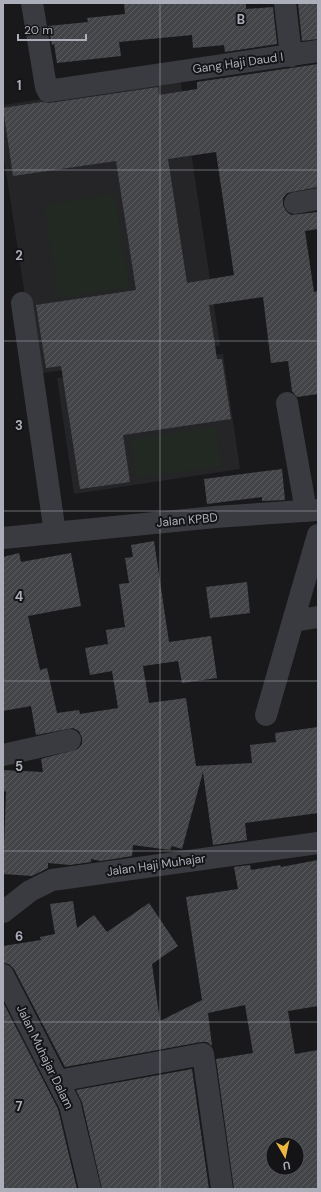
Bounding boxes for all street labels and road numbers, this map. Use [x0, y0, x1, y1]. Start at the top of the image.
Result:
street label: Gang Haji Daud I [192, 49, 284, 77]
street label: Jalan KPBD [156, 509, 218, 531]
street label: Jalan Haji Muhajar [105, 850, 207, 880]
street label: Jalan Muhajar Dalam [13, 1002, 77, 1112]

